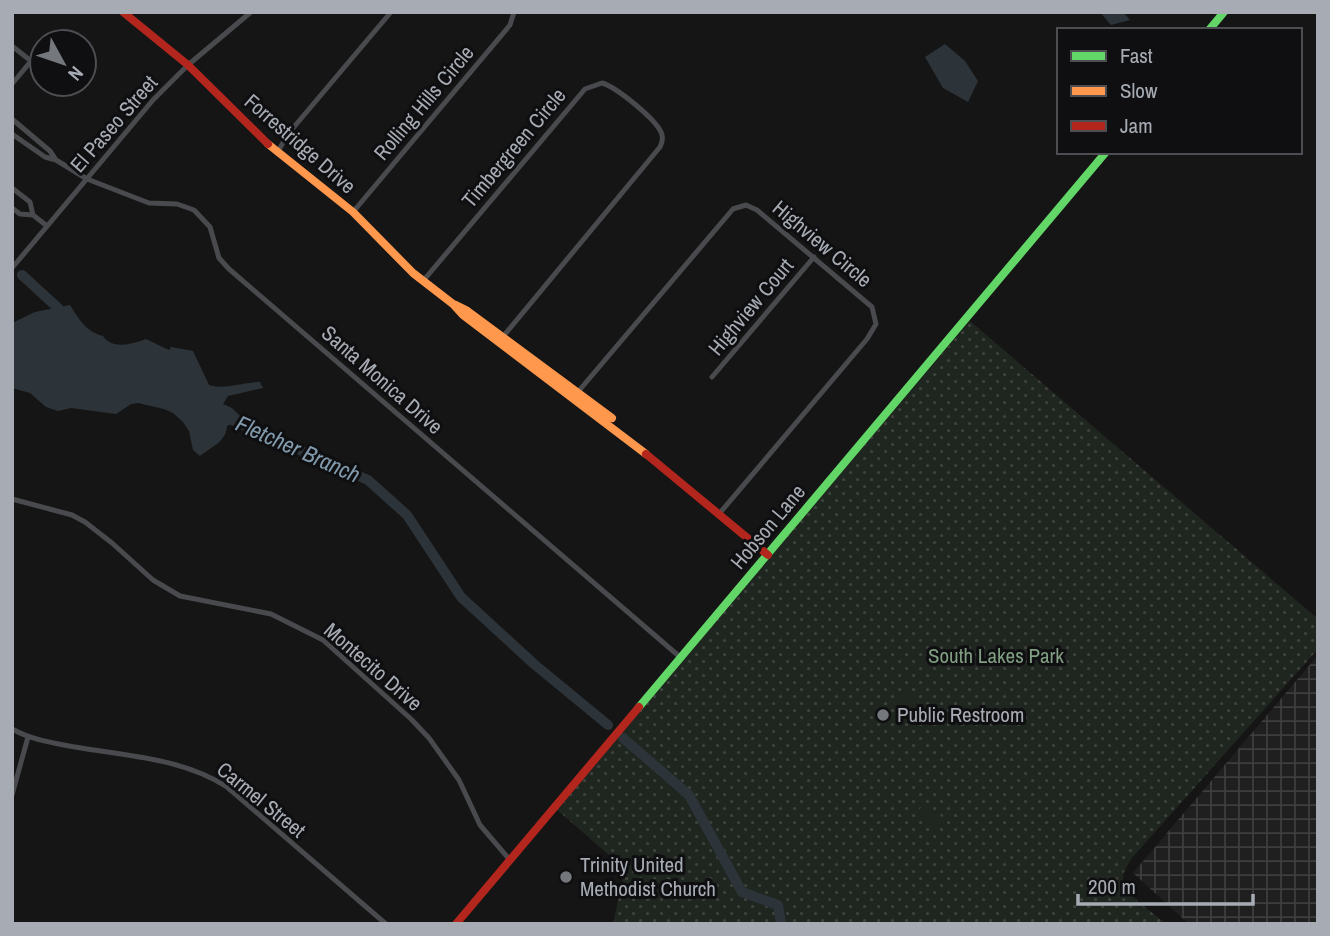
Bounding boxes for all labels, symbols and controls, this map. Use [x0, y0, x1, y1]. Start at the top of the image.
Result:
north arrow [28, 28, 98, 98]
legend [1057, 28, 1302, 154]
street label: Rolling Hills Circle [367, 39, 480, 166]
text: Fast [1120, 41, 1153, 70]
text: N [62, 61, 90, 87]
street label: El Paseo Street [63, 69, 164, 178]
text: Slow [1120, 76, 1158, 105]
street label: Timbergreen Circle [455, 82, 572, 214]
street label: Forrestridge Drive [238, 87, 362, 200]
text: Jam [1120, 111, 1153, 140]
street label: Highview Circle [766, 193, 878, 294]
street label: Highview Court [701, 252, 800, 361]
street label: Santa Monica Drive [315, 319, 449, 440]
water label: Fletcher Branch [231, 407, 365, 490]
street label: Hobson Lane [724, 478, 812, 575]
street label: Montecito Drive [318, 616, 429, 717]
park label: South Lakes Park [928, 641, 1064, 670]
place label: Public Restroom [897, 700, 1024, 729]
marker: Public Restroom [875, 707, 891, 723]
street label: Carmel Street [211, 755, 312, 844]
place label: Trinity United Methodist Church [580, 850, 716, 903]
scale bar [1078, 862, 1253, 906]
marker: Trinity United Methodist Church [558, 869, 574, 885]
text: 200 m [1088, 872, 1136, 901]

